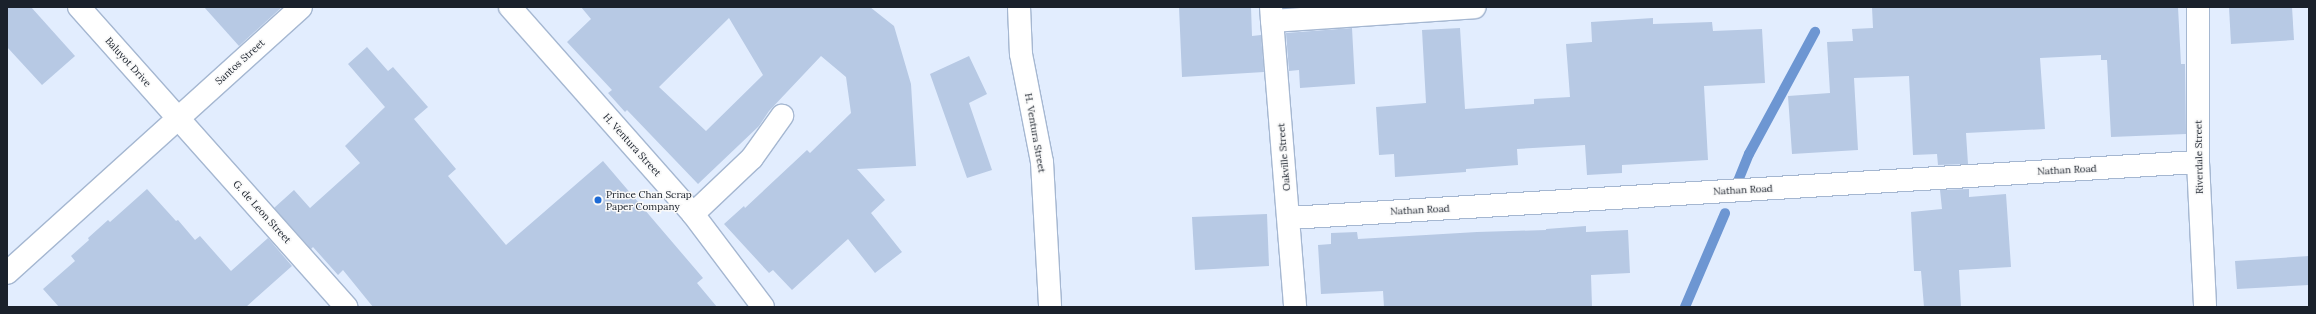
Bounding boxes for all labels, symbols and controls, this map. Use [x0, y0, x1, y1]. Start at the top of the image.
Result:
street label: Baluyot Drive [103, 35, 153, 89]
street label: Santos Street [213, 37, 267, 87]
street label: H. Ventura Street [1022, 92, 1048, 174]
street label: H. Ventura Street [601, 111, 663, 179]
street label: Riverdale Street [2192, 120, 2206, 194]
street label: Oakville Street [1275, 123, 1293, 191]
street label: Nathan Road [2037, 162, 2097, 178]
street label: G. de Leon Street [231, 178, 293, 246]
street label: Nathan Road [1713, 182, 1773, 198]
place label: Prince Chan Scrap Paper Company [606, 188, 692, 212]
marker: Prince Chan Scrap Paper Company [593, 195, 603, 205]
street label: Nathan Road [1390, 202, 1450, 218]

